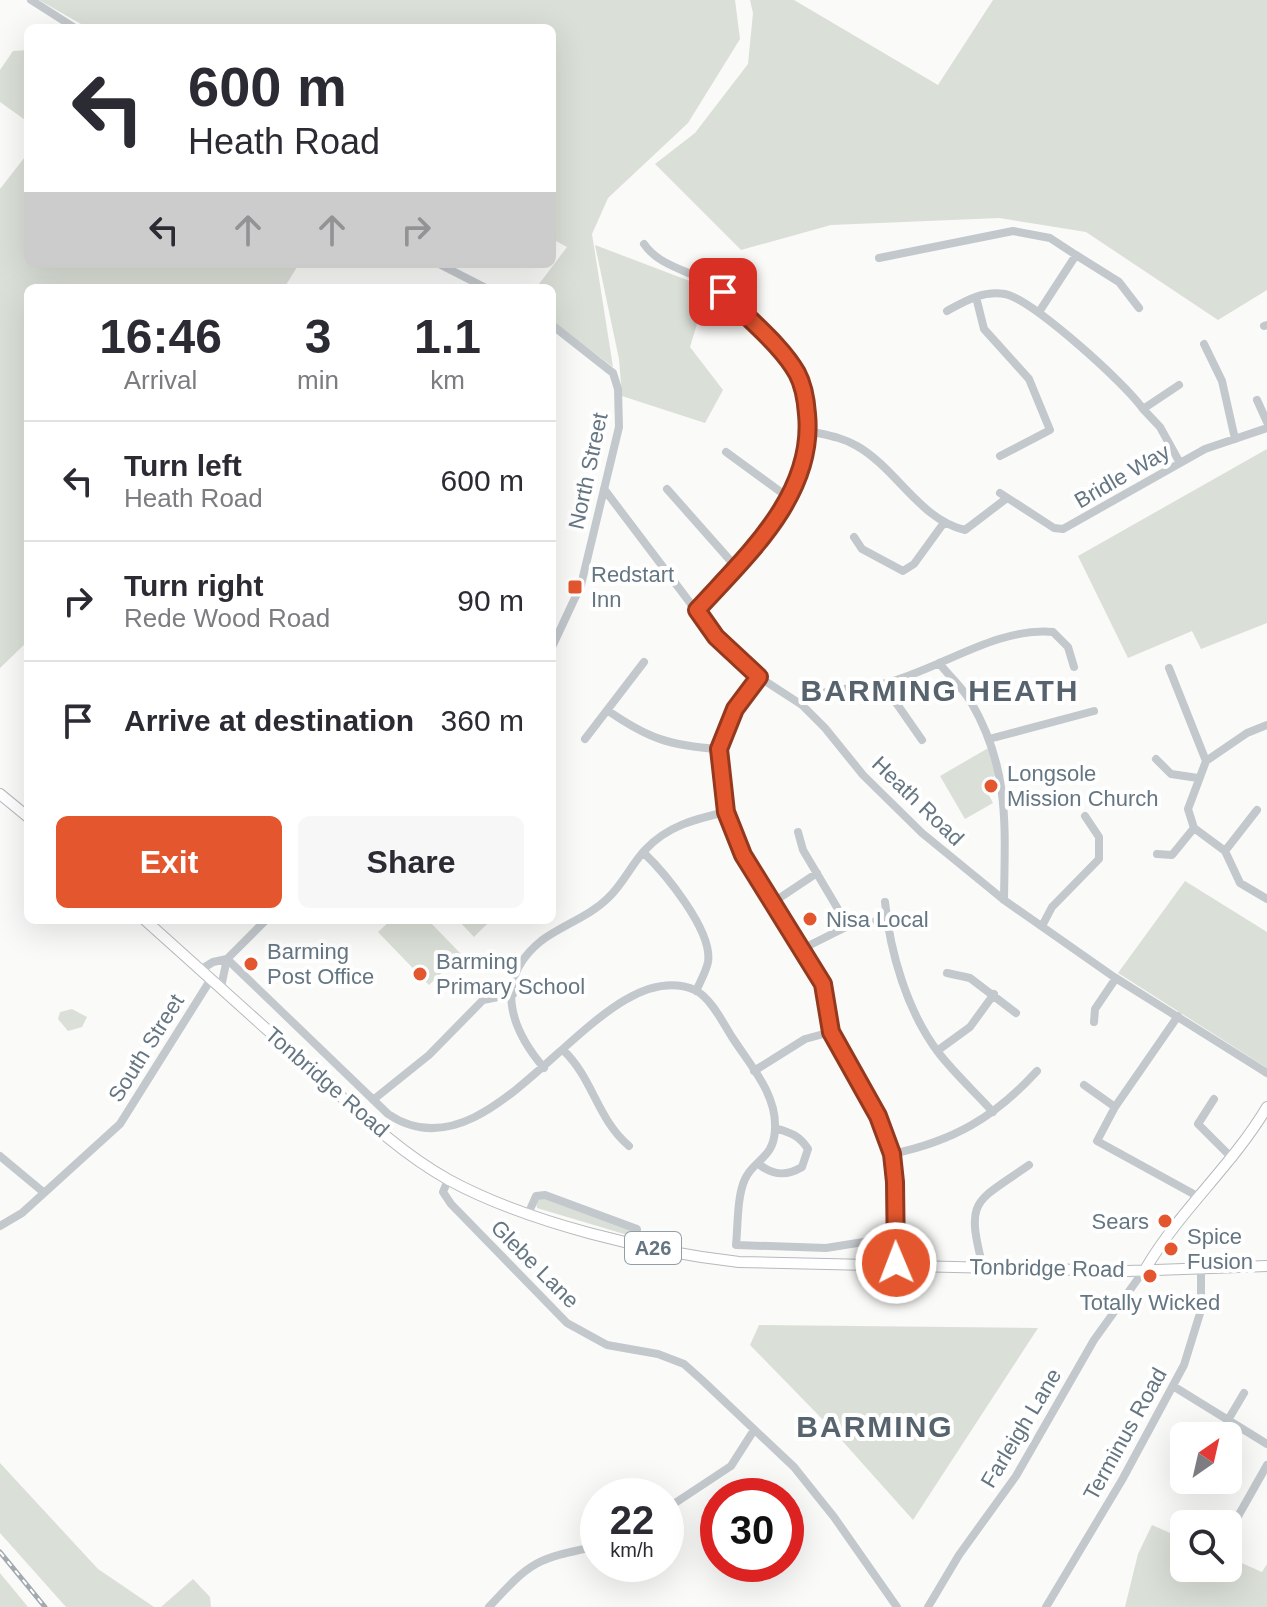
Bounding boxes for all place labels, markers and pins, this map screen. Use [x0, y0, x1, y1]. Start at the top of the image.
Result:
pin [689, 258, 757, 326]
place label: Redstart Inn [591, 562, 674, 612]
marker: Redstart Inn [566, 578, 584, 596]
place label: Longsole Mission Church [1007, 761, 1159, 811]
marker: Longsole Mission Church [982, 777, 1000, 795]
place label: Nisa Local [826, 907, 929, 932]
marker: Nisa Local [801, 910, 819, 928]
place label: Barming Post Office [267, 939, 374, 989]
place label: Barming Primary School [436, 949, 585, 999]
marker: Barming Post Office [242, 955, 260, 973]
marker: Barming Primary School [411, 965, 429, 983]
place label: Sears [1092, 1209, 1149, 1234]
marker: Sears [1156, 1212, 1174, 1230]
place label: Spice Fusion [1187, 1224, 1253, 1274]
marker: Spice Fusion [1162, 1240, 1180, 1258]
marker: Totally Wicked [1141, 1267, 1159, 1285]
place label: Totally Wicked [1080, 1290, 1220, 1315]

